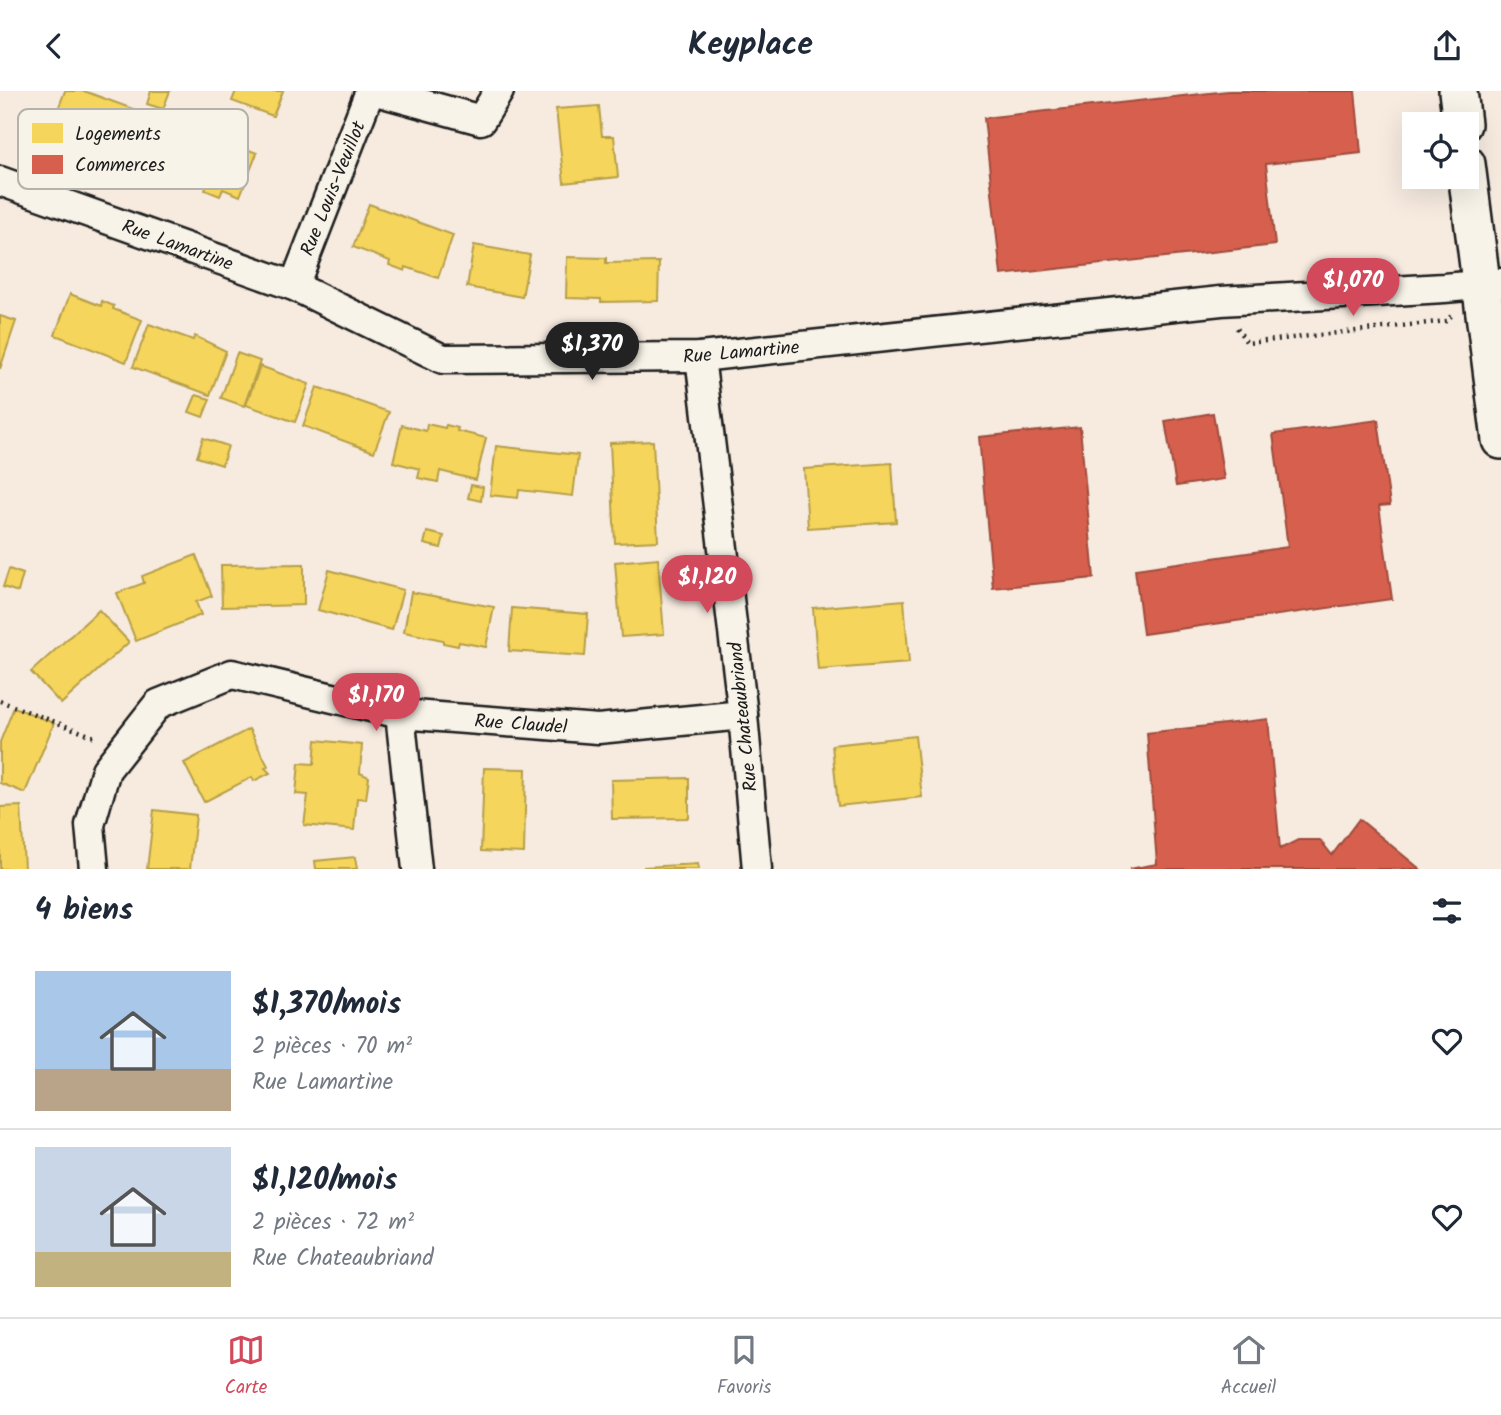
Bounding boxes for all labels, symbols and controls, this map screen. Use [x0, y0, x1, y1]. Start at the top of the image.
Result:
text: Keyplace [688, 20, 813, 71]
icon: back [35, 27, 73, 65]
icon: share [1428, 27, 1466, 65]
legend [18, 109, 248, 189]
map controls [1402, 112, 1479, 189]
button: locate [1402, 112, 1479, 189]
street label: Rue Louis-Veuillot [293, 116, 375, 261]
text: Logements [75, 120, 161, 150]
text: Commerces [75, 151, 165, 181]
street label: Rue Lamartine [117, 212, 238, 280]
pin: $1,070 [1296, 259, 1410, 318]
text: $1,070 [1322, 263, 1384, 299]
pin: $1,370 [535, 323, 649, 382]
text: $1,370 [561, 327, 623, 363]
street label: Rue Lamartine [682, 333, 801, 373]
pin: $1,120 [650, 555, 764, 615]
text: $1,120 [678, 560, 736, 596]
street label: Rue Chateaubriand [721, 640, 767, 793]
pin: $1,170 [319, 673, 433, 733]
text: $1,170 [348, 678, 404, 714]
street label: Rue Claudel [473, 707, 569, 743]
text: 4 biens [35, 887, 133, 935]
icon: filters [1428, 892, 1466, 930]
text: $1,370/mois [252, 981, 401, 1029]
icon: home [91, 999, 175, 1083]
icon: heart [1428, 1022, 1466, 1060]
text: 2 pièces · 70 m² [252, 1029, 412, 1065]
text: Rue Lamartine [252, 1065, 393, 1101]
text: $1,120/mois [252, 1157, 397, 1205]
icon: home [91, 1175, 175, 1259]
icon: heart [1428, 1198, 1466, 1236]
text: 2 pièces · 72 m² [252, 1205, 414, 1241]
text: Rue Chateaubriand [252, 1241, 434, 1277]
tab: Carte [225, 1331, 267, 1403]
tab: Favoris [717, 1331, 771, 1403]
tab: Accueil [1221, 1331, 1276, 1403]

